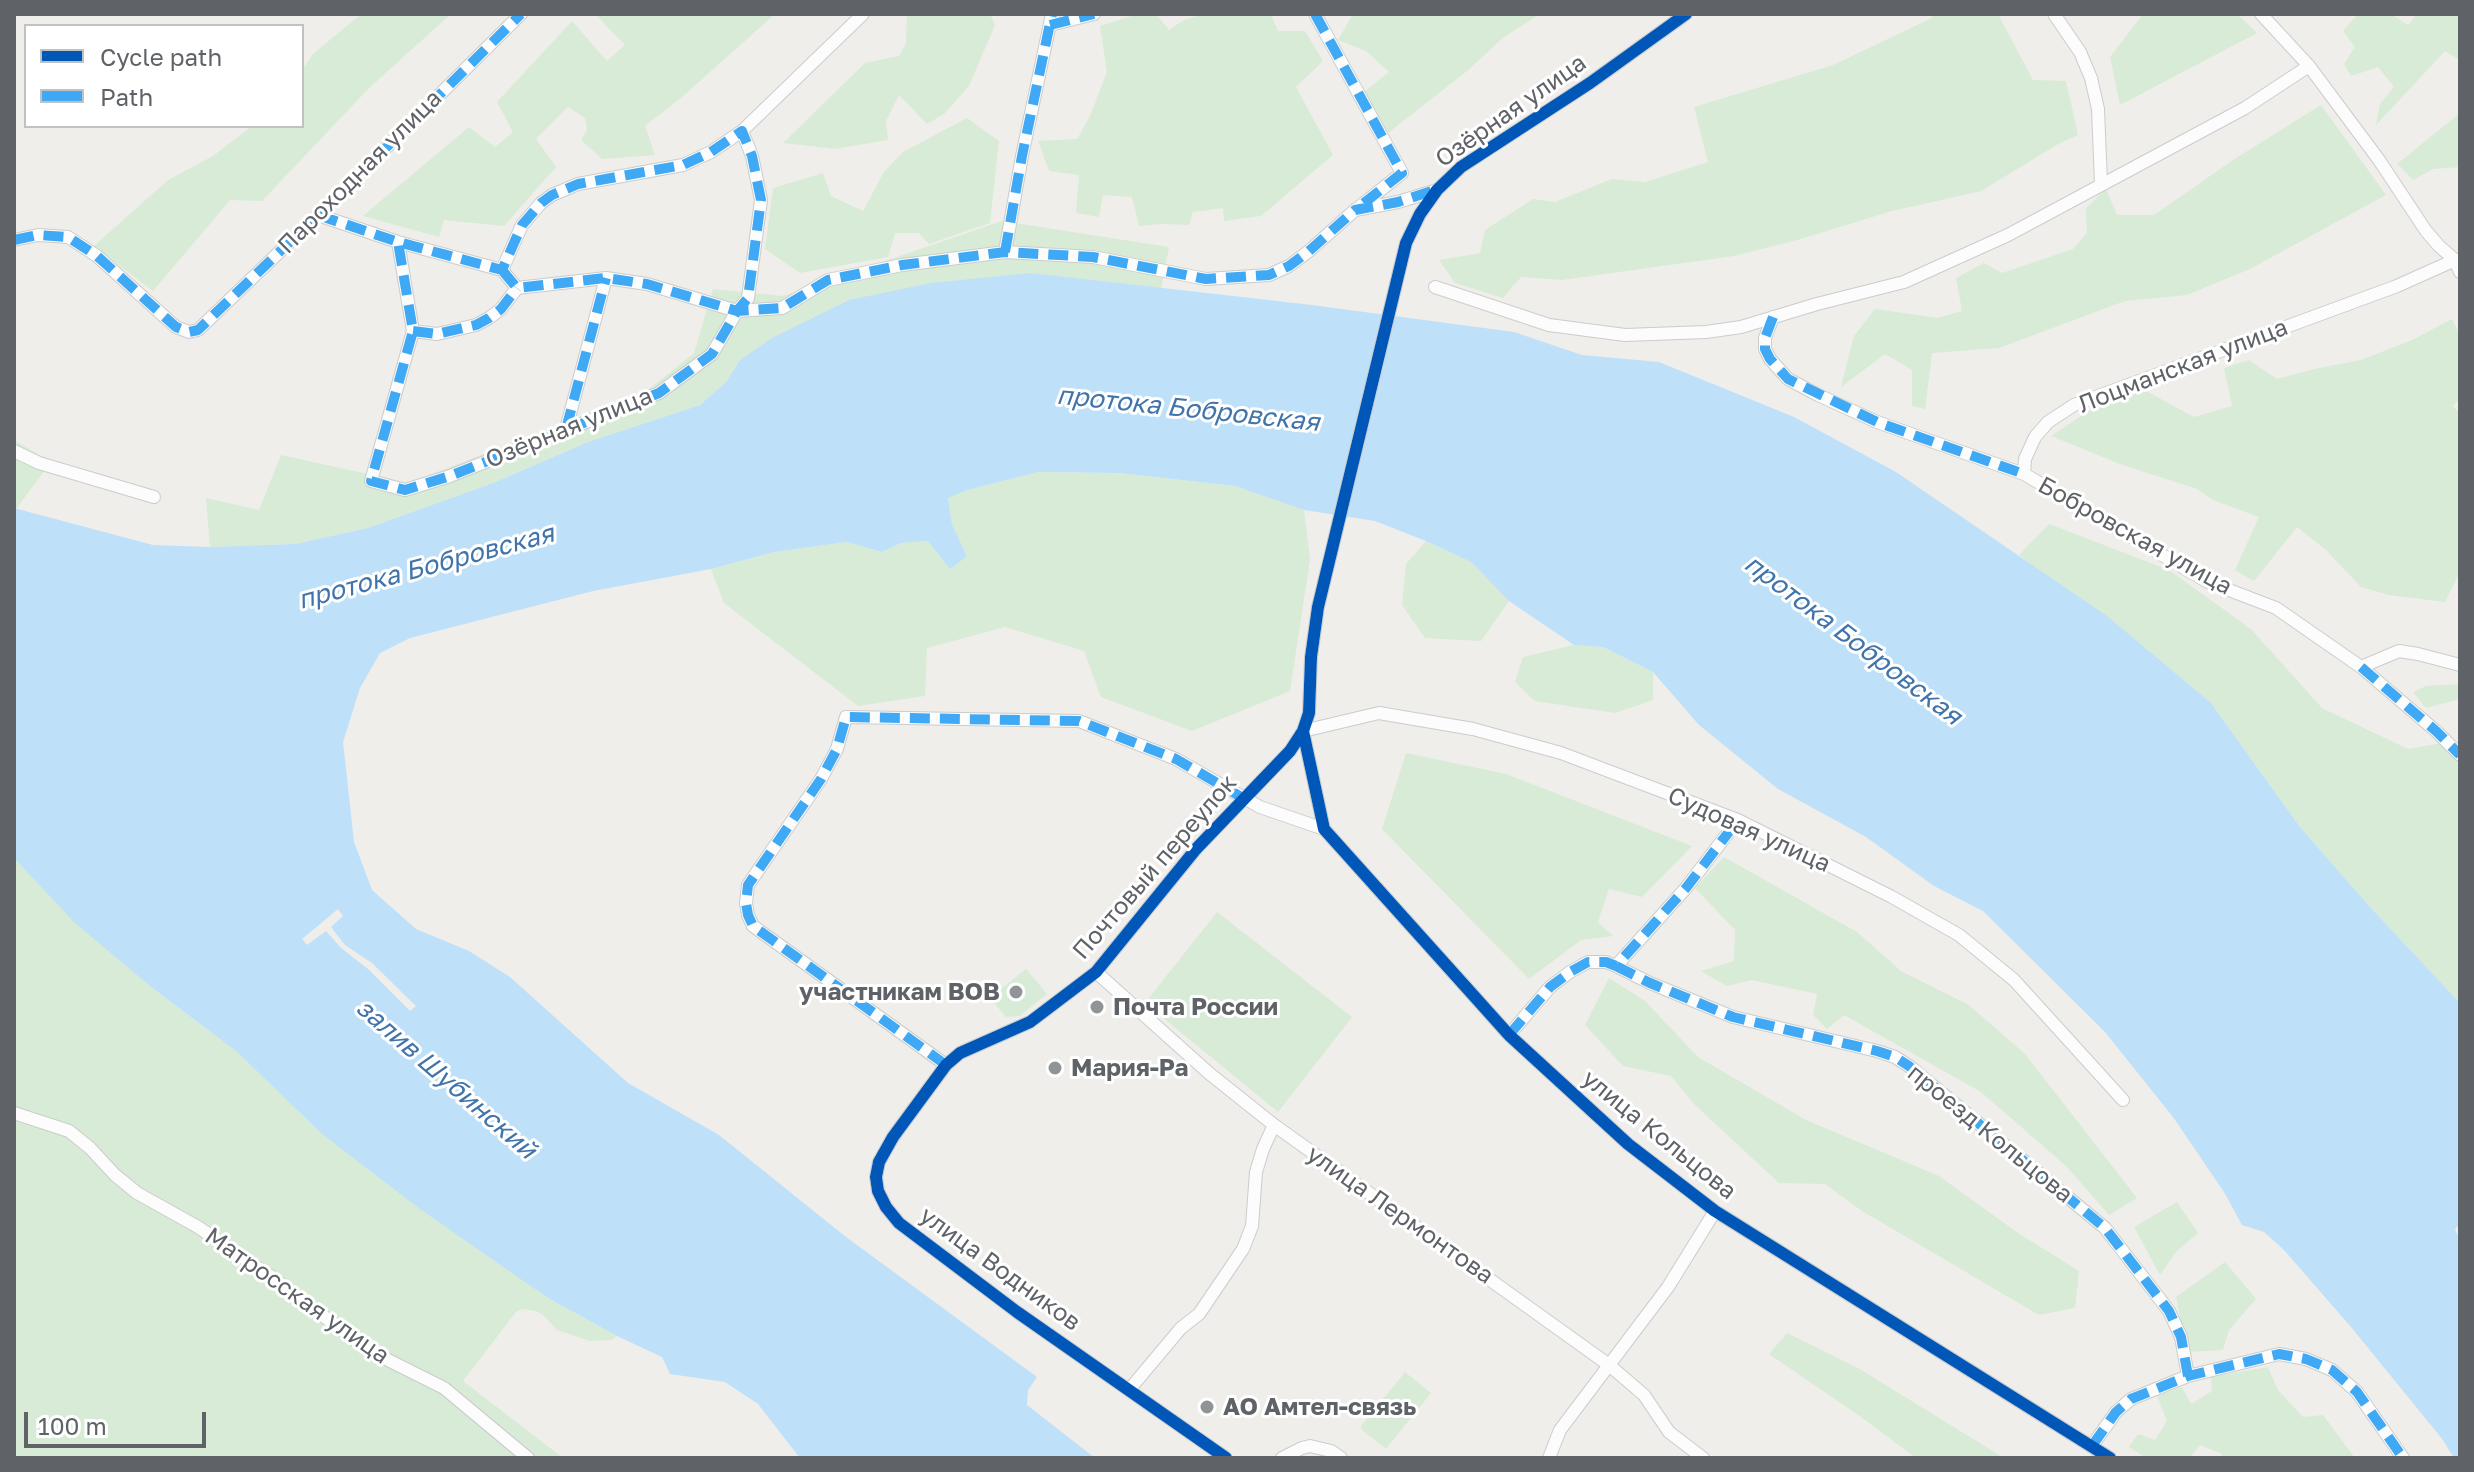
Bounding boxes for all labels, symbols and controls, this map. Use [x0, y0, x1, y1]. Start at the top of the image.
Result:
legend [24, 24, 304, 128]
text: Cycle path [100, 42, 222, 71]
street label: Озёрная улица [1430, 48, 1592, 174]
text: Path [100, 82, 153, 111]
street label: Пароходная улица [272, 84, 448, 260]
street label: Лоцманская улица [2074, 313, 2292, 419]
water label: протока Бобровская [1055, 380, 1321, 438]
street label: Озёрная улица [481, 381, 657, 475]
street label: Бобровская улица [2033, 471, 2237, 601]
water label: протока Бобровская [295, 518, 557, 616]
water label: протока Бобровская [1738, 548, 1968, 732]
street label: Почтовый переулок [1067, 769, 1243, 965]
street label: Судовая улица [1663, 781, 1835, 879]
place label: участникам ВОВ [799, 978, 1000, 1006]
marker: участникам ВОВ [1007, 983, 1025, 1001]
water label: залив Шубинский [350, 992, 542, 1166]
place label: Почта России [1113, 993, 1278, 1021]
marker: Почта России [1088, 998, 1106, 1016]
place label: Мария-Ра [1071, 1054, 1188, 1082]
marker: Мария-Ра [1046, 1059, 1064, 1077]
street label: проезд Кольцова [1902, 1059, 2078, 1209]
street label: улица Кольцова [1576, 1064, 1742, 1206]
street label: улица Лермонтова [1301, 1140, 1499, 1290]
street label: улица Водников [914, 1201, 1086, 1337]
street label: Матросская улица [199, 1222, 395, 1370]
place label: АО Амтел-связь [1223, 1393, 1416, 1421]
scale bar [28, 1396, 210, 1446]
marker: АО Амтел-связь [1198, 1398, 1216, 1416]
text: 100 m [38, 1411, 107, 1440]

